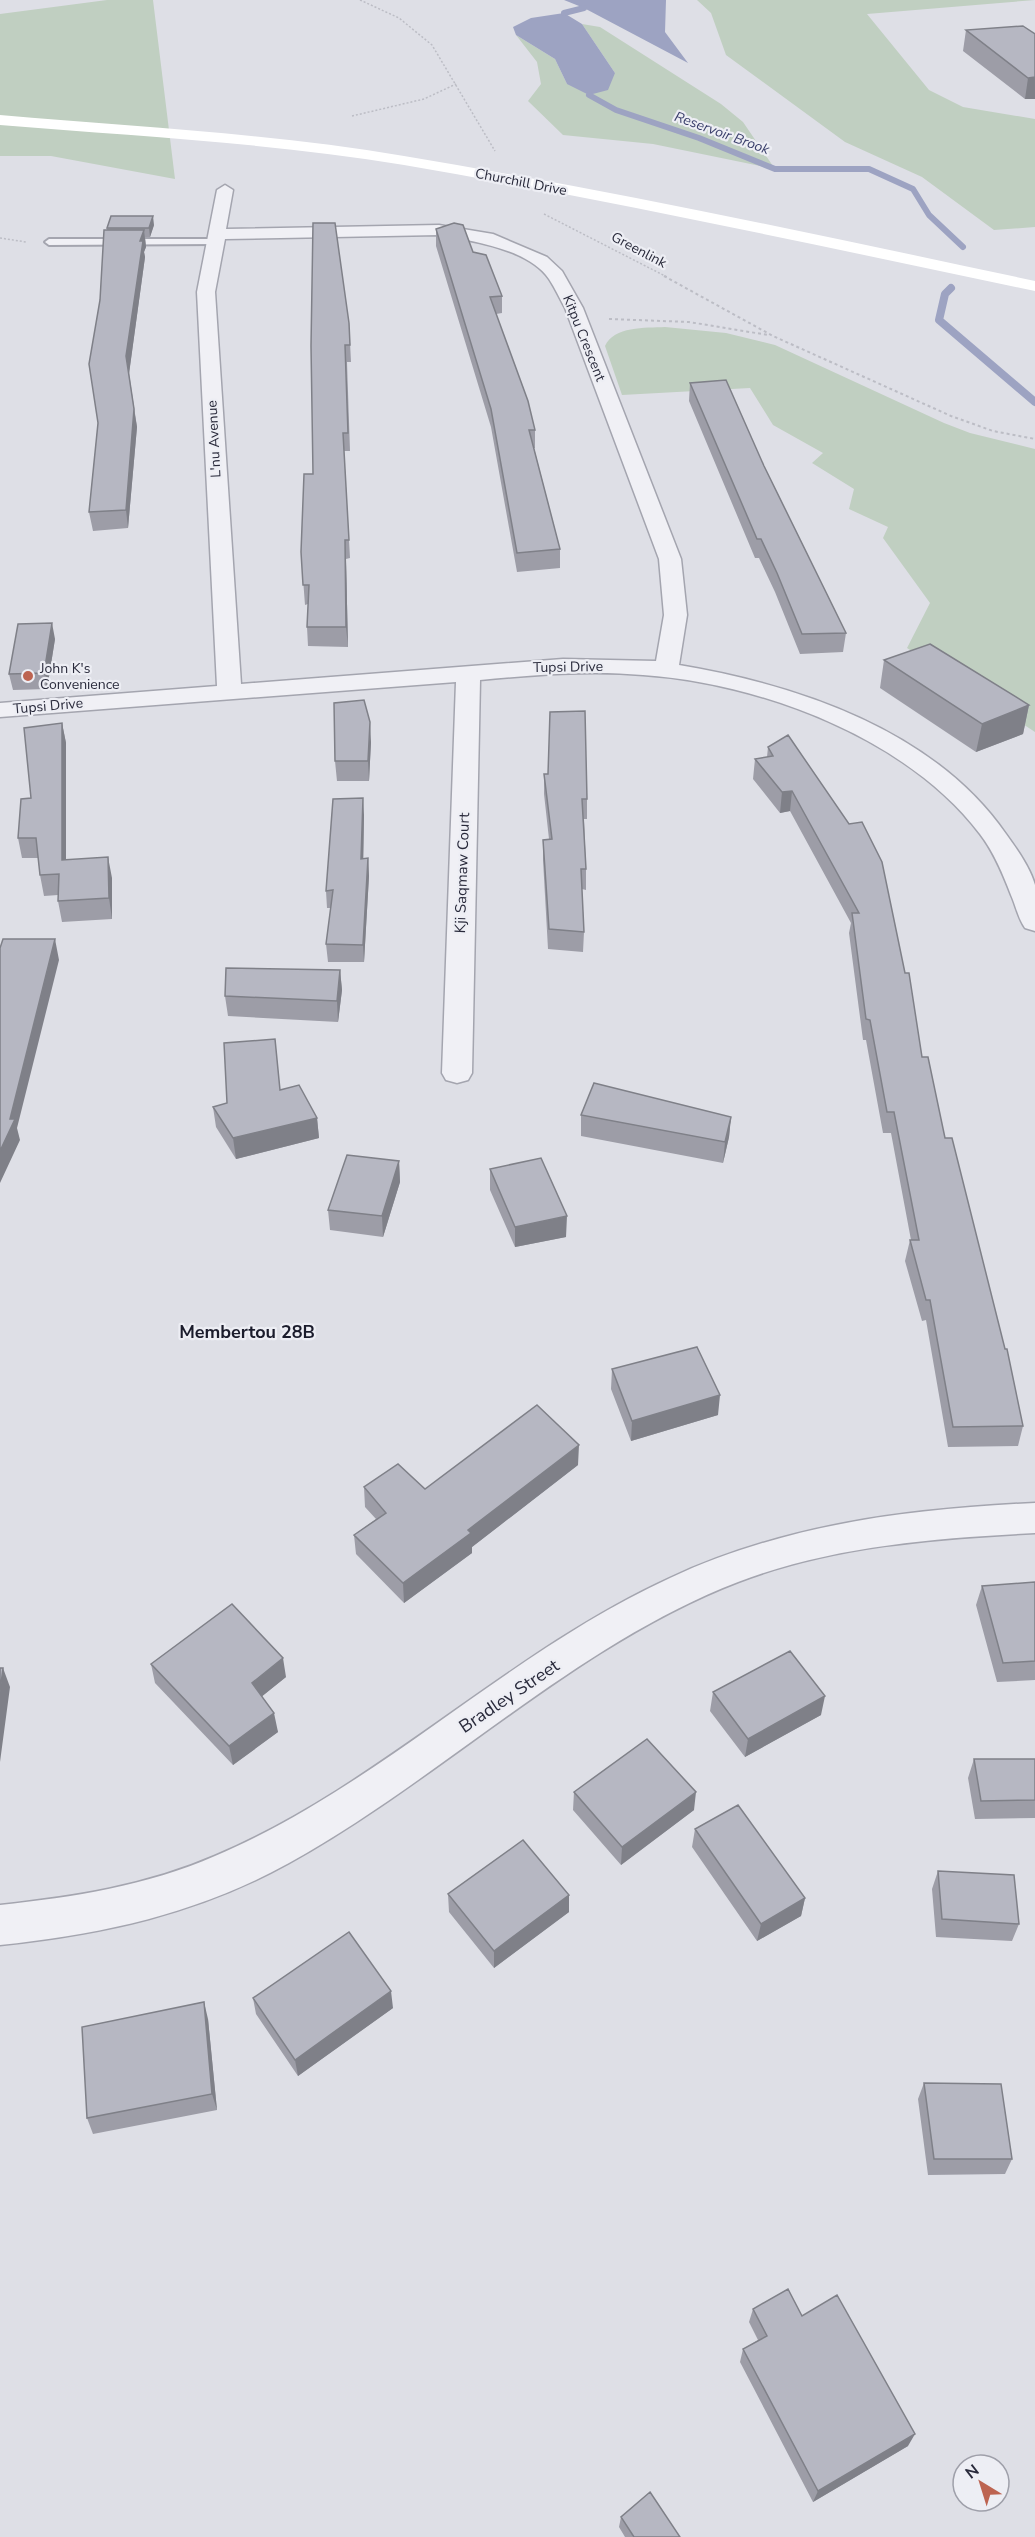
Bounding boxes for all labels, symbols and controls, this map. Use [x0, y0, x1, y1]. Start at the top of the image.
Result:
water label: Reservoir Brook [672, 107, 773, 159]
street label: Churchill Drive [474, 164, 568, 200]
street label: Greenlink [608, 227, 671, 273]
street label: Kitpu Crescent [558, 292, 610, 384]
street label: L'nu Avenue [202, 400, 226, 478]
street label: Tupsi Drive [533, 657, 603, 677]
place label: John K's Convenience [39, 659, 120, 694]
marker: John K's Convenience [21, 669, 35, 683]
street label: Tupsi Drive [12, 693, 84, 719]
street label: Kji Saqmaw Court [450, 812, 474, 934]
district label: Membertou 28B [179, 1320, 315, 1344]
street label: Bradley Street [454, 1653, 564, 1738]
north arrow [951, 2453, 1011, 2513]
text: N [961, 2460, 984, 2484]

